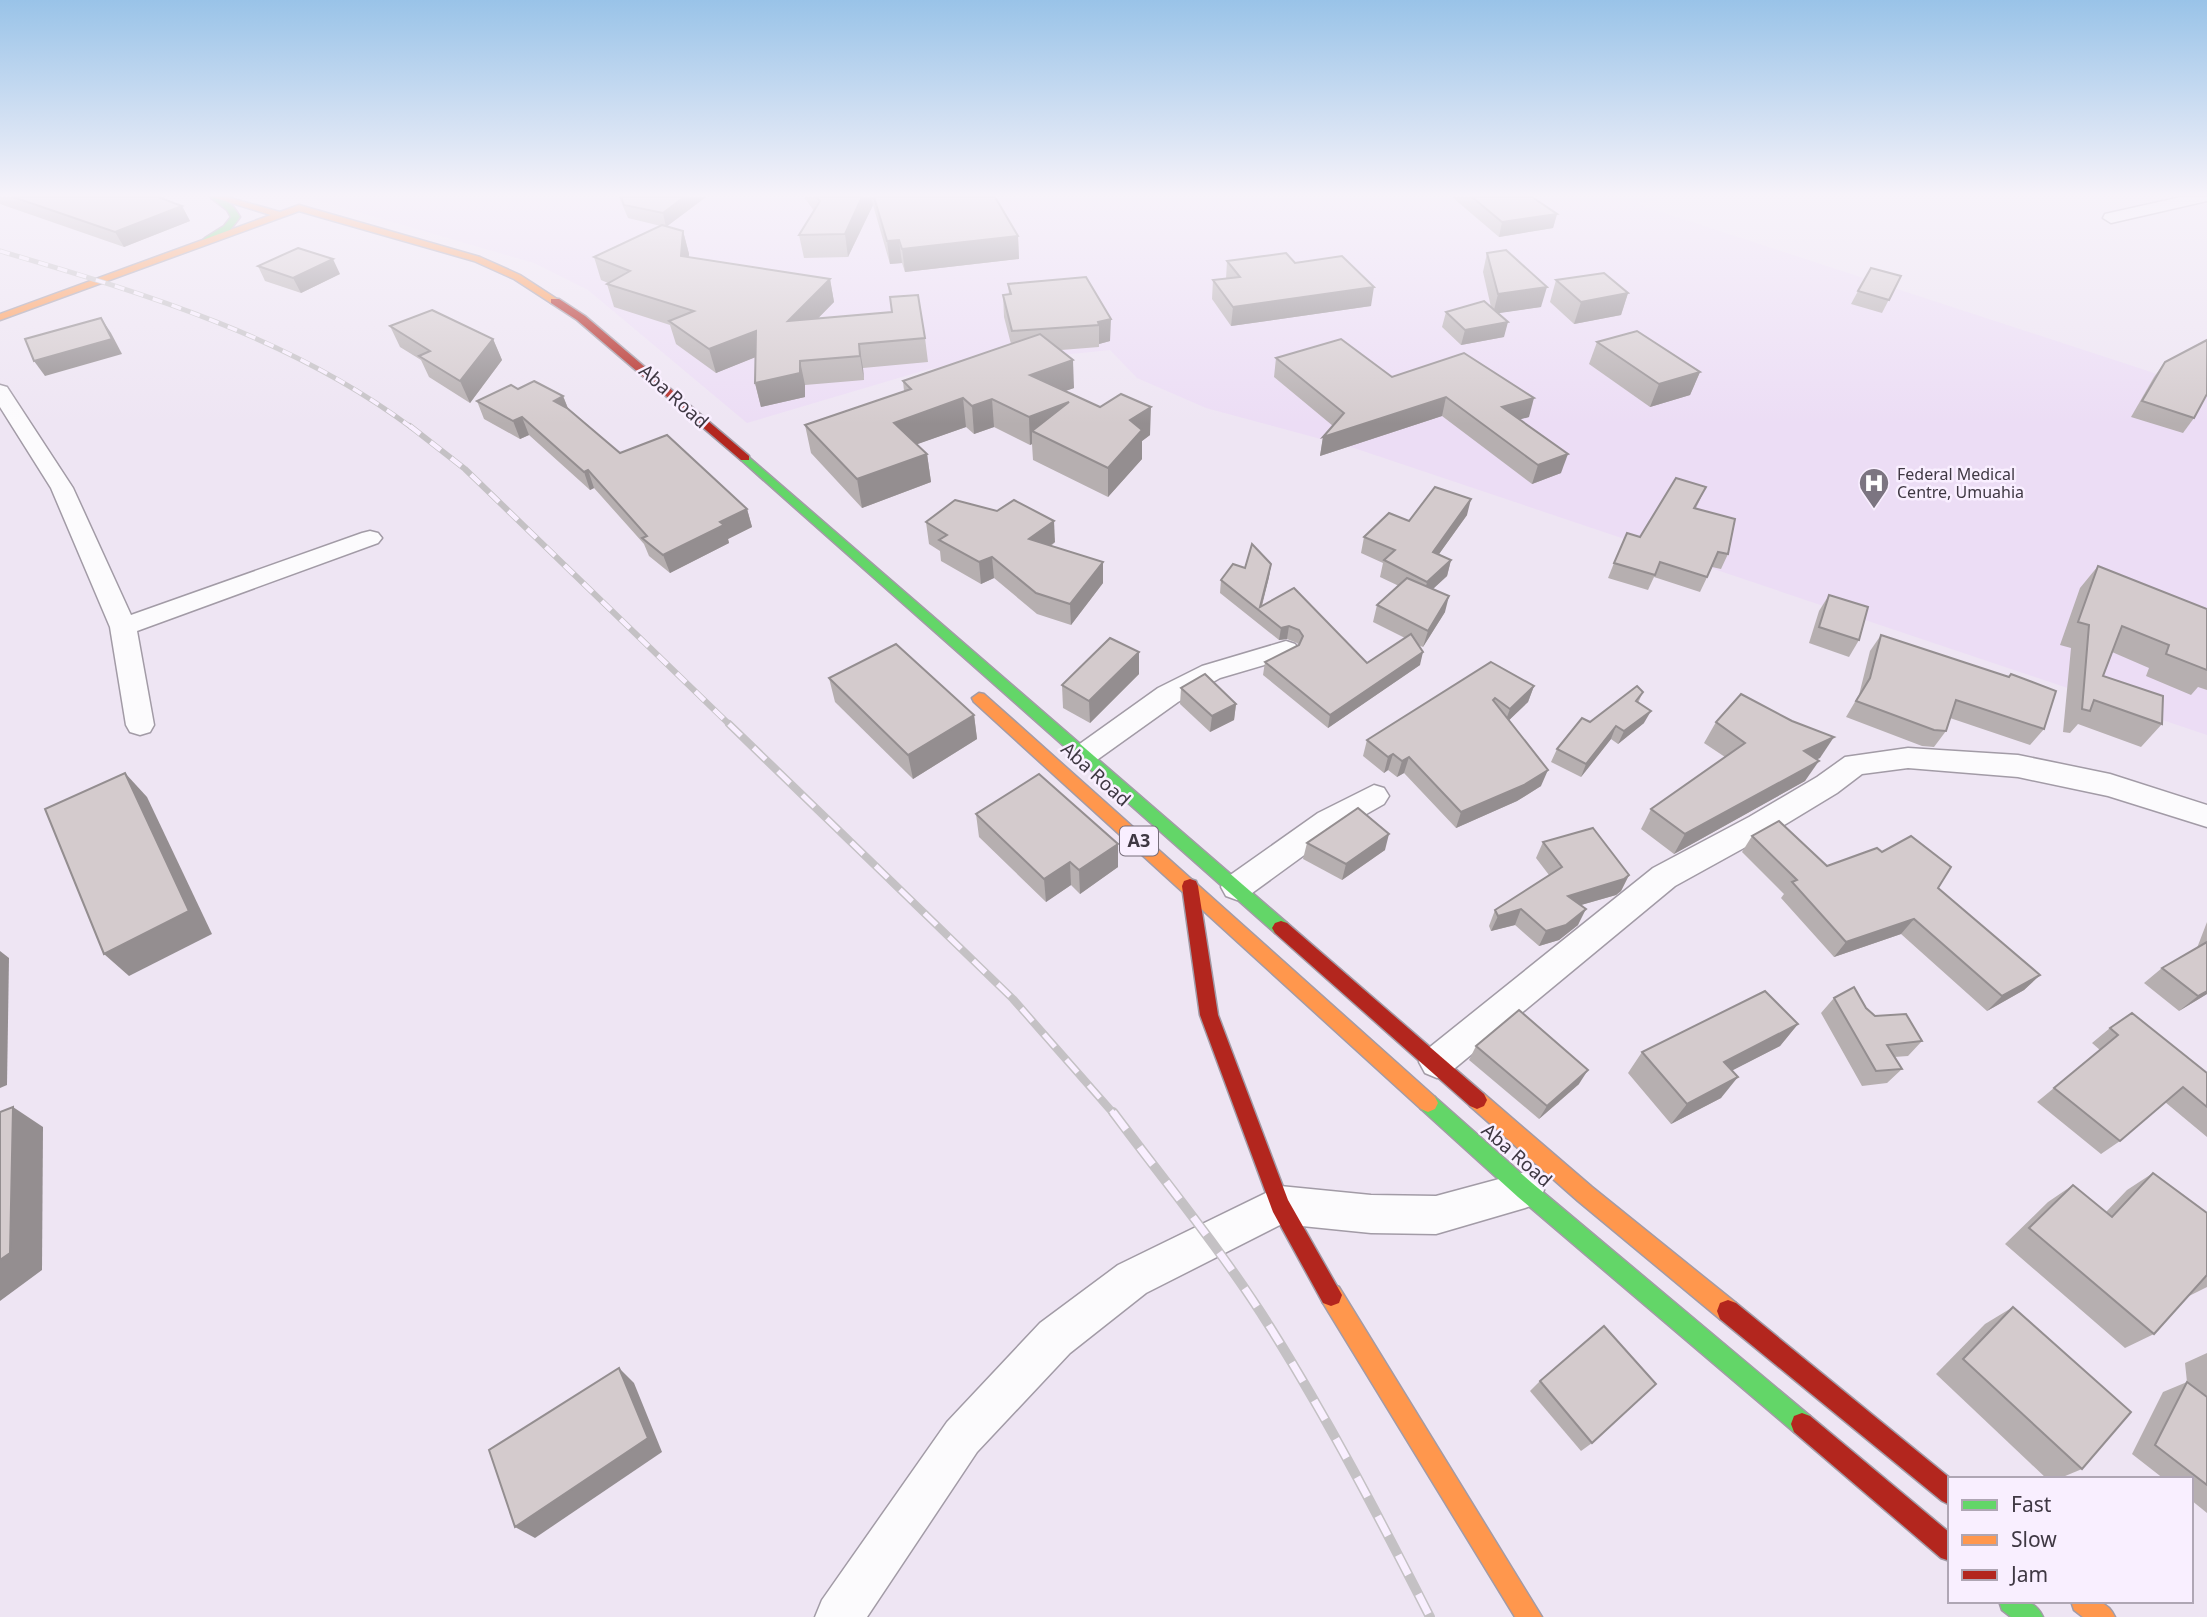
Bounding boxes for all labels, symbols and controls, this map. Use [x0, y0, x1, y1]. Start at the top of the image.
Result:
street label: Aba Road [634, 358, 714, 434]
place label: Federal Medical Centre, Umuahia [1897, 463, 2024, 503]
hospital icon: Federal Medical Centre, Umuahia [1857, 466, 1891, 510]
street label: Aba Road [1056, 736, 1136, 812]
road number: A3 [1120, 826, 1158, 856]
street label: Aba Road [1476, 1117, 1558, 1193]
legend [1948, 1477, 2193, 1603]
text: Fast [2011, 1490, 2052, 1518]
text: Slow [2011, 1525, 2057, 1553]
text: Jam [2009, 1560, 2048, 1588]

